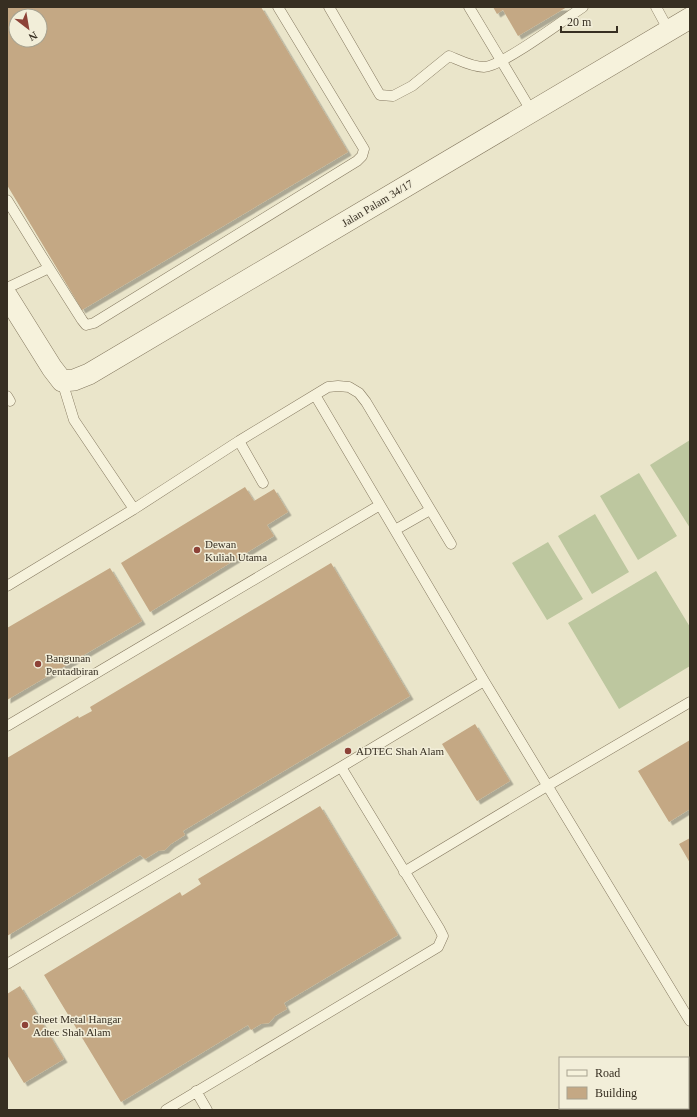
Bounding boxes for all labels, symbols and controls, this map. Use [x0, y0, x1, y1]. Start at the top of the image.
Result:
north arrow [8, 8, 48, 48]
scale bar [561, 8, 617, 34]
text: 20 m [567, 15, 592, 29]
text: N [27, 29, 40, 44]
street label: Jalan Palam 34/17 [339, 177, 415, 229]
place label: Dewan Kuliah Utama [205, 538, 267, 563]
marker: Dewan Kuliah Utama [192, 545, 202, 555]
place label: Bangunan Pentadbiran [46, 652, 99, 677]
marker: Bangunan Pentadbiran [33, 659, 43, 669]
place label: ADTEC Shah Alam [356, 745, 444, 757]
marker: ADTEC Shah Alam [343, 746, 353, 756]
place label: Sheet Metal Hangar Adtec Shah Alam [33, 1013, 121, 1038]
marker: Sheet Metal Hangar Adtec Shah Alam [20, 1020, 30, 1030]
legend [559, 1057, 689, 1109]
text: Road [595, 1066, 620, 1080]
text: Building [595, 1086, 637, 1100]

